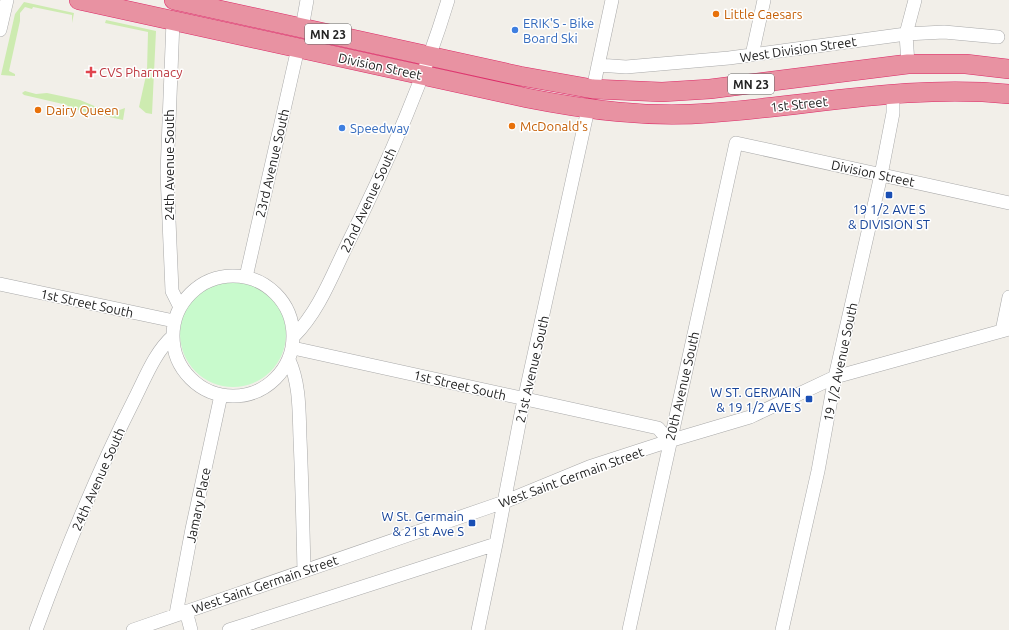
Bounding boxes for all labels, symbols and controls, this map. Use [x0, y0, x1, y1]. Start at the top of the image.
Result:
place label: Little Caesars [724, 7, 803, 21]
marker: Little Caesars [711, 9, 721, 19]
place label: ERIK'S - Bike Board Ski [523, 16, 594, 45]
road number: MN 23 [305, 24, 351, 44]
marker: ERIK'S - Bike Board Ski [510, 25, 520, 35]
street label: West Division Street [739, 34, 857, 64]
street label: Division Street [337, 50, 423, 82]
place label: CVS Pharmacy [99, 65, 182, 79]
marker: CVS Pharmacy [86, 67, 96, 77]
road number: MN 23 [728, 74, 774, 94]
street label: 1st Street [770, 94, 828, 114]
place label: Dairy Queen [46, 103, 119, 118]
marker: Dairy Queen [33, 105, 43, 115]
street label: 23rd Avenue South [253, 107, 291, 219]
street label: 24th Avenue South [162, 109, 176, 221]
place label: McDonald's [520, 119, 588, 133]
place label: Speedway [350, 121, 409, 135]
marker: McDonald's [507, 121, 517, 131]
marker: Speedway [337, 123, 347, 133]
street label: 22nd Avenue South [338, 145, 398, 255]
street label: Division Street [830, 157, 916, 189]
marker: 19 1/2 AVE S & DIVISION ST [884, 190, 894, 200]
place label: 19 1/2 AVE S & DIVISION ST [848, 202, 930, 231]
street label: 1st Street South [39, 286, 135, 320]
street label: 19 1/2 Avenue South [821, 301, 859, 423]
street label: 21st Avenue South [513, 314, 551, 424]
street label: 20th Avenue South [663, 330, 701, 442]
street label: 1st Street South [412, 368, 508, 402]
place label: W ST. GERMAIN & 19 1/2 AVE S [710, 385, 801, 414]
marker: W ST. GERMAIN & 19 1/2 AVE S [804, 394, 814, 404]
street label: 24th Avenue South [69, 425, 127, 533]
street label: West Saint Germain Street [497, 444, 645, 510]
street label: Jamary Place [183, 466, 213, 544]
place label: W St. Germain & 21st Ave S [382, 509, 464, 538]
marker: W St. Germain & 21st Ave S [467, 518, 477, 528]
street label: West Saint Germain Street [190, 552, 340, 616]

